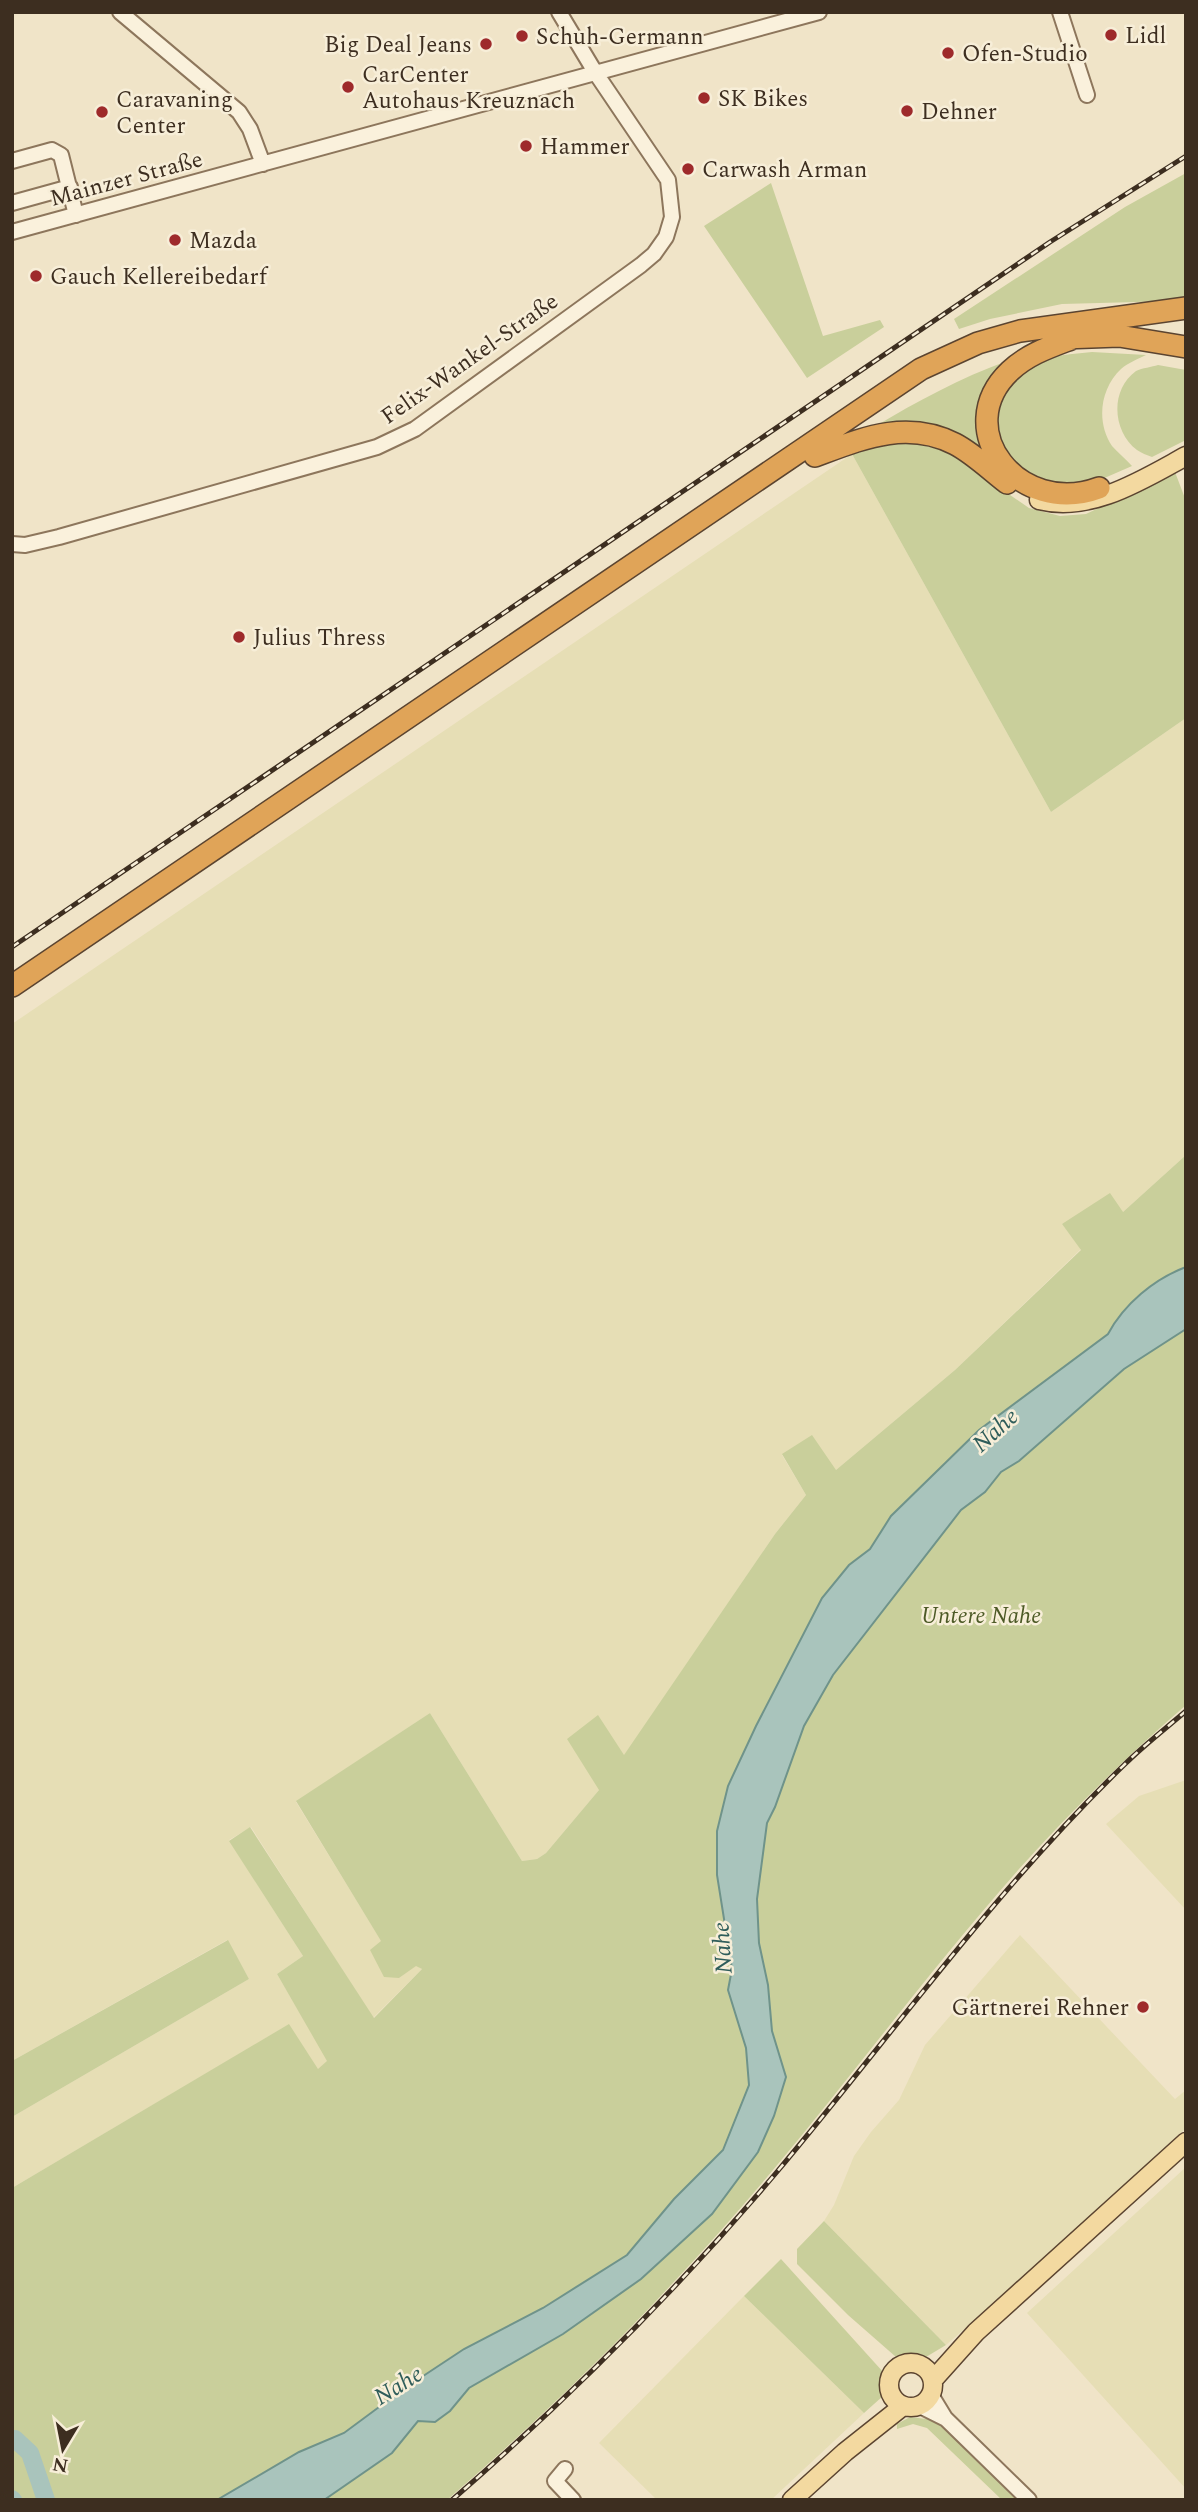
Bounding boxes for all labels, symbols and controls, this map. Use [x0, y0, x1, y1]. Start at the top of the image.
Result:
place label: Lidl [1125, 19, 1166, 54]
place label: Schuh-Germann [536, 20, 704, 55]
marker: Lidl [1103, 27, 1119, 43]
place label: Big Deal Jeans [324, 28, 472, 63]
marker: Schuh-Germann [514, 28, 530, 44]
marker: Big Deal Jeans [478, 36, 494, 52]
place label: Ofen-Studio [962, 37, 1088, 72]
marker: Ofen-Studio [940, 45, 956, 61]
place label: CarCenter Autohaus Kreuznach [362, 58, 575, 119]
marker: CarCenter Autohaus Kreuznach [340, 79, 356, 95]
place label: SK Bikes [718, 82, 808, 117]
place label: Caravaning Center [116, 83, 233, 144]
marker: SK Bikes [696, 90, 712, 106]
place label: Dehner [921, 95, 997, 130]
marker: Dehner [899, 103, 915, 119]
marker: Caravaning Center [94, 104, 110, 120]
place label: Hammer [540, 130, 630, 165]
marker: Hammer [518, 138, 534, 154]
street label: Mainzer Straße [46, 142, 207, 217]
place label: Carwash Arman [702, 153, 867, 188]
marker: Carwash Arman [680, 161, 696, 177]
place label: Mazda [189, 224, 257, 259]
marker: Mazda [167, 232, 183, 248]
place label: Gauch Kellereibedarf [50, 260, 269, 295]
marker: Gauch Kellereibedarf [28, 268, 44, 284]
street label: Felix-Wankel-Straße [374, 285, 566, 434]
place label: Julius Thress [253, 621, 386, 656]
marker: Julius Thress [231, 629, 247, 645]
water label: Nahe [964, 1400, 1027, 1462]
park label: Untere Nahe [921, 1599, 1041, 1634]
water label: Nahe [703, 1921, 743, 1975]
place label: Gärtnerei Rehner [951, 1991, 1129, 2026]
marker: Gärtnerei Rehner [1135, 1999, 1151, 2015]
water label: Nahe [367, 2357, 430, 2415]
north arrow [28, 2414, 98, 2484]
text: N [50, 2449, 70, 2480]

